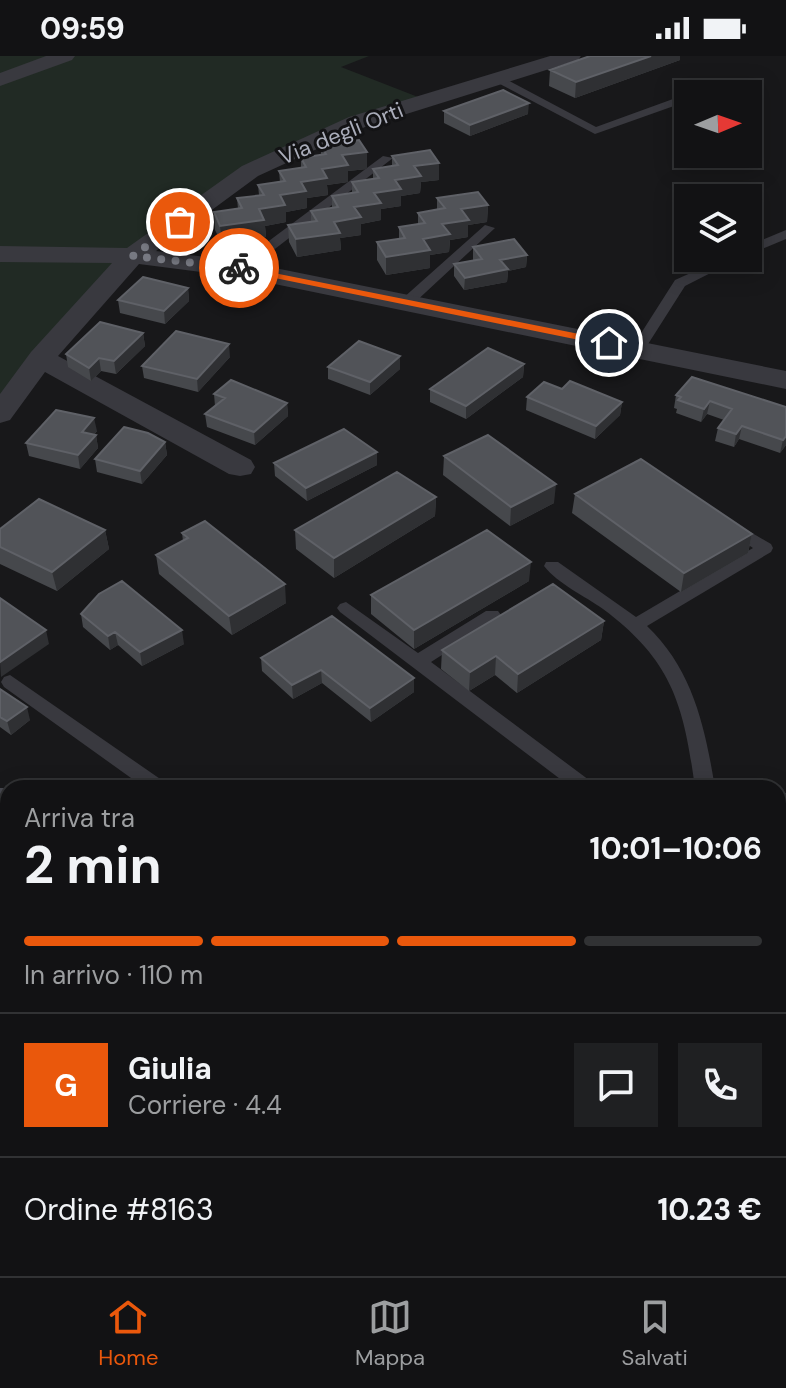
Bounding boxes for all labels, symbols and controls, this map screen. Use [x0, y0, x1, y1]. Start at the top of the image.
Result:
text: 09:59 [40, 9, 125, 48]
north arrow [674, 80, 762, 168]
map controls [674, 80, 762, 272]
street label: Via degli Orti [275, 95, 408, 172]
button: layers [674, 184, 762, 272]
pin [146, 188, 214, 256]
icon: bag [158, 200, 202, 244]
courier [199, 228, 279, 308]
icon: bike [217, 246, 261, 290]
pin [575, 309, 643, 377]
icon: home [587, 321, 631, 365]
text: Arriva tra [24, 801, 135, 835]
text: 10:01–10:06 [590, 829, 762, 868]
text: 2 min [24, 831, 162, 899]
text: In arrivo · 110 m [24, 958, 203, 992]
button: chat [574, 1043, 658, 1127]
button: phone [678, 1043, 762, 1127]
text: Giulia [128, 1049, 212, 1088]
text: G [54, 1066, 78, 1105]
text: Corriere · 4.4 [128, 1088, 282, 1122]
text: Ordine #8163 [24, 1190, 214, 1229]
text: 10.23 € [657, 1190, 762, 1229]
tab: Home [98, 1295, 158, 1372]
tab: Mappa [355, 1295, 425, 1372]
tab: Salvati [621, 1295, 688, 1372]

